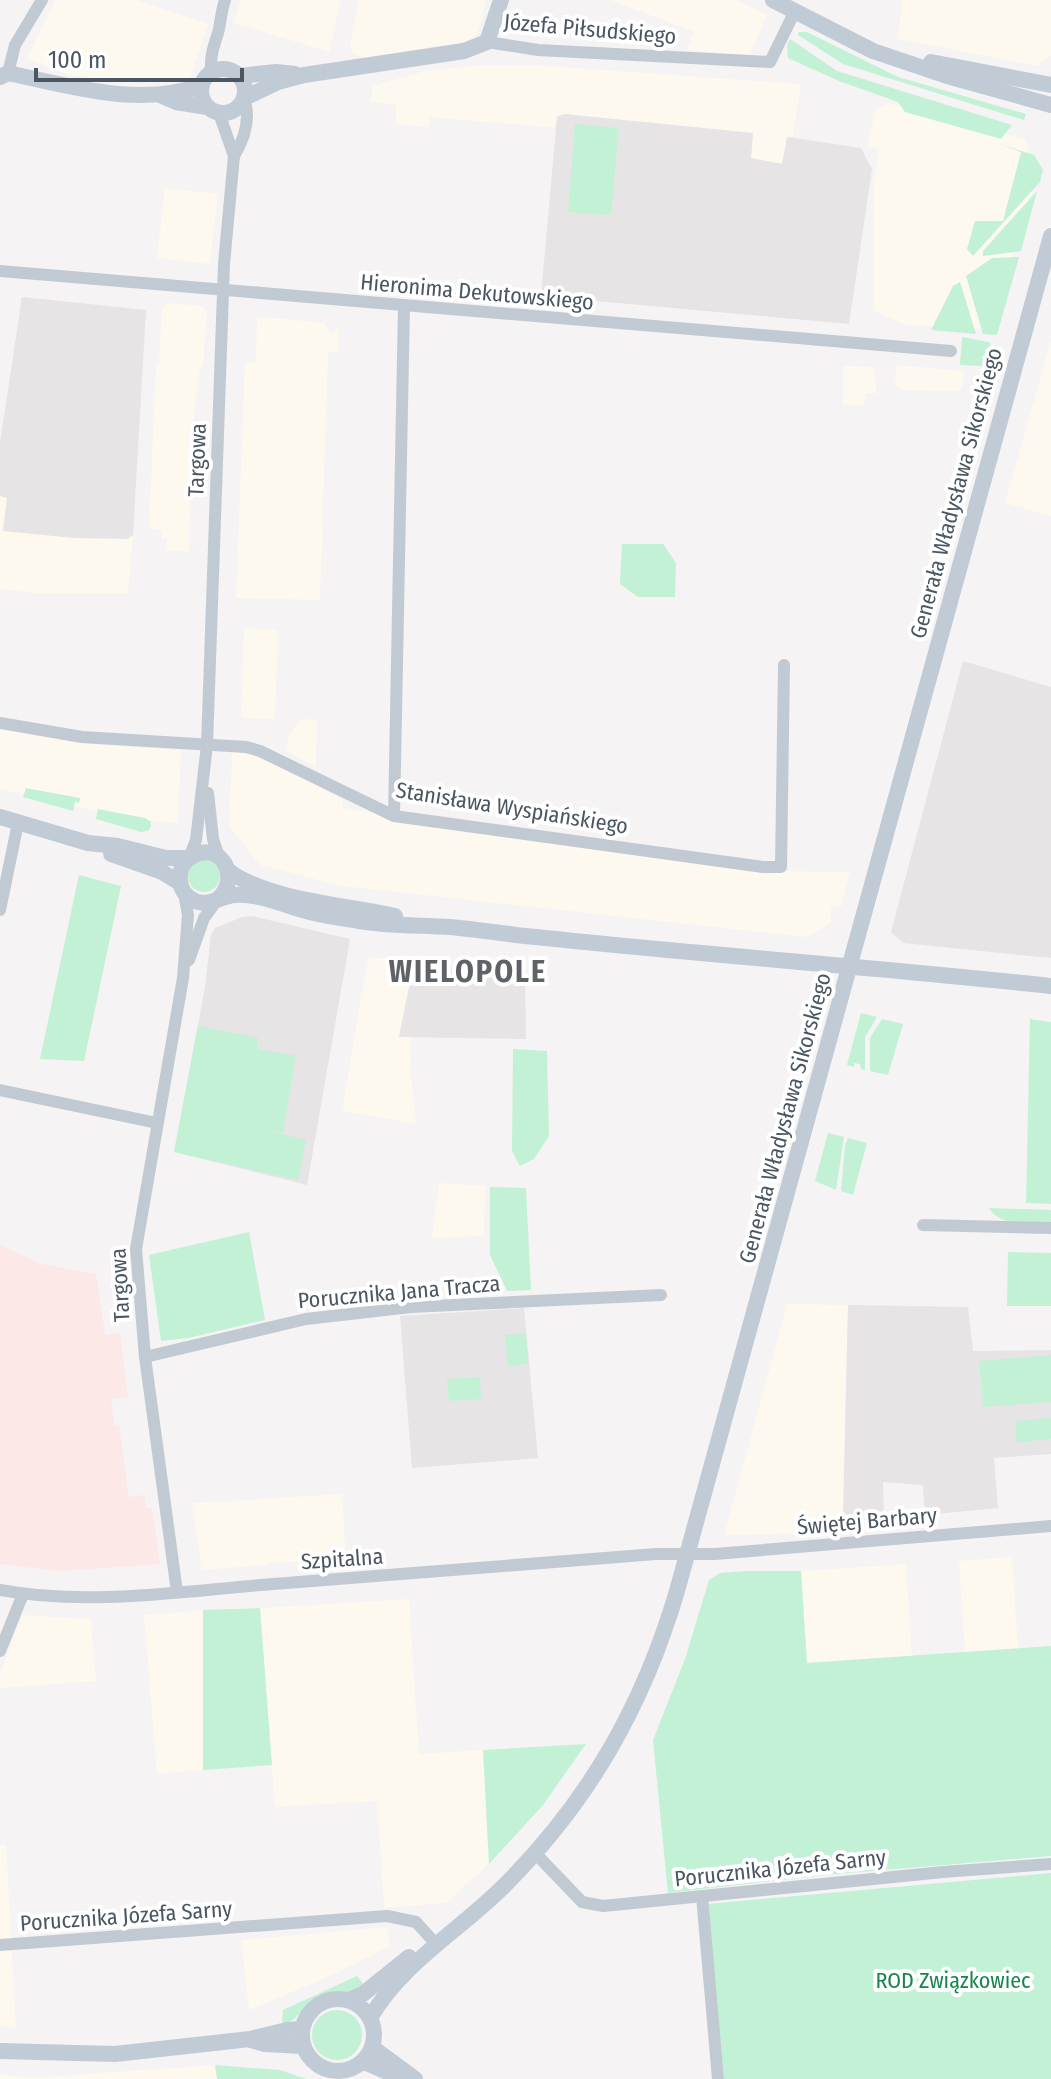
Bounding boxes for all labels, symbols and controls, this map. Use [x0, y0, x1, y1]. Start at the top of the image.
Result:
street label: Józefa Piłsudskiego [503, 8, 677, 50]
scale bar [36, 32, 242, 82]
text: 100 m [48, 46, 106, 74]
street label: Hieronima Dekutowskiego [359, 268, 595, 316]
street label: Generała Władysława Sikorskiego [904, 345, 1008, 641]
street label: Targowa [182, 423, 212, 497]
street label: Stanisława Wyspiańskiego [394, 776, 630, 840]
district label: WIELOPOLE [389, 954, 547, 990]
street label: Generała Władysława Sikorskiego [733, 970, 837, 1266]
street label: Targowa [105, 1247, 135, 1323]
street label: Porucznika Jana Tracza [297, 1270, 501, 1314]
street label: Świętej Barbary [796, 1501, 938, 1541]
street label: Szpitalna [300, 1543, 384, 1575]
street label: Porucznika Józefa Sarny [673, 1843, 887, 1893]
street label: Porucznika Józefa Sarny [19, 1895, 233, 1937]
park label: ROD Związkowiec [875, 1967, 1031, 1994]

